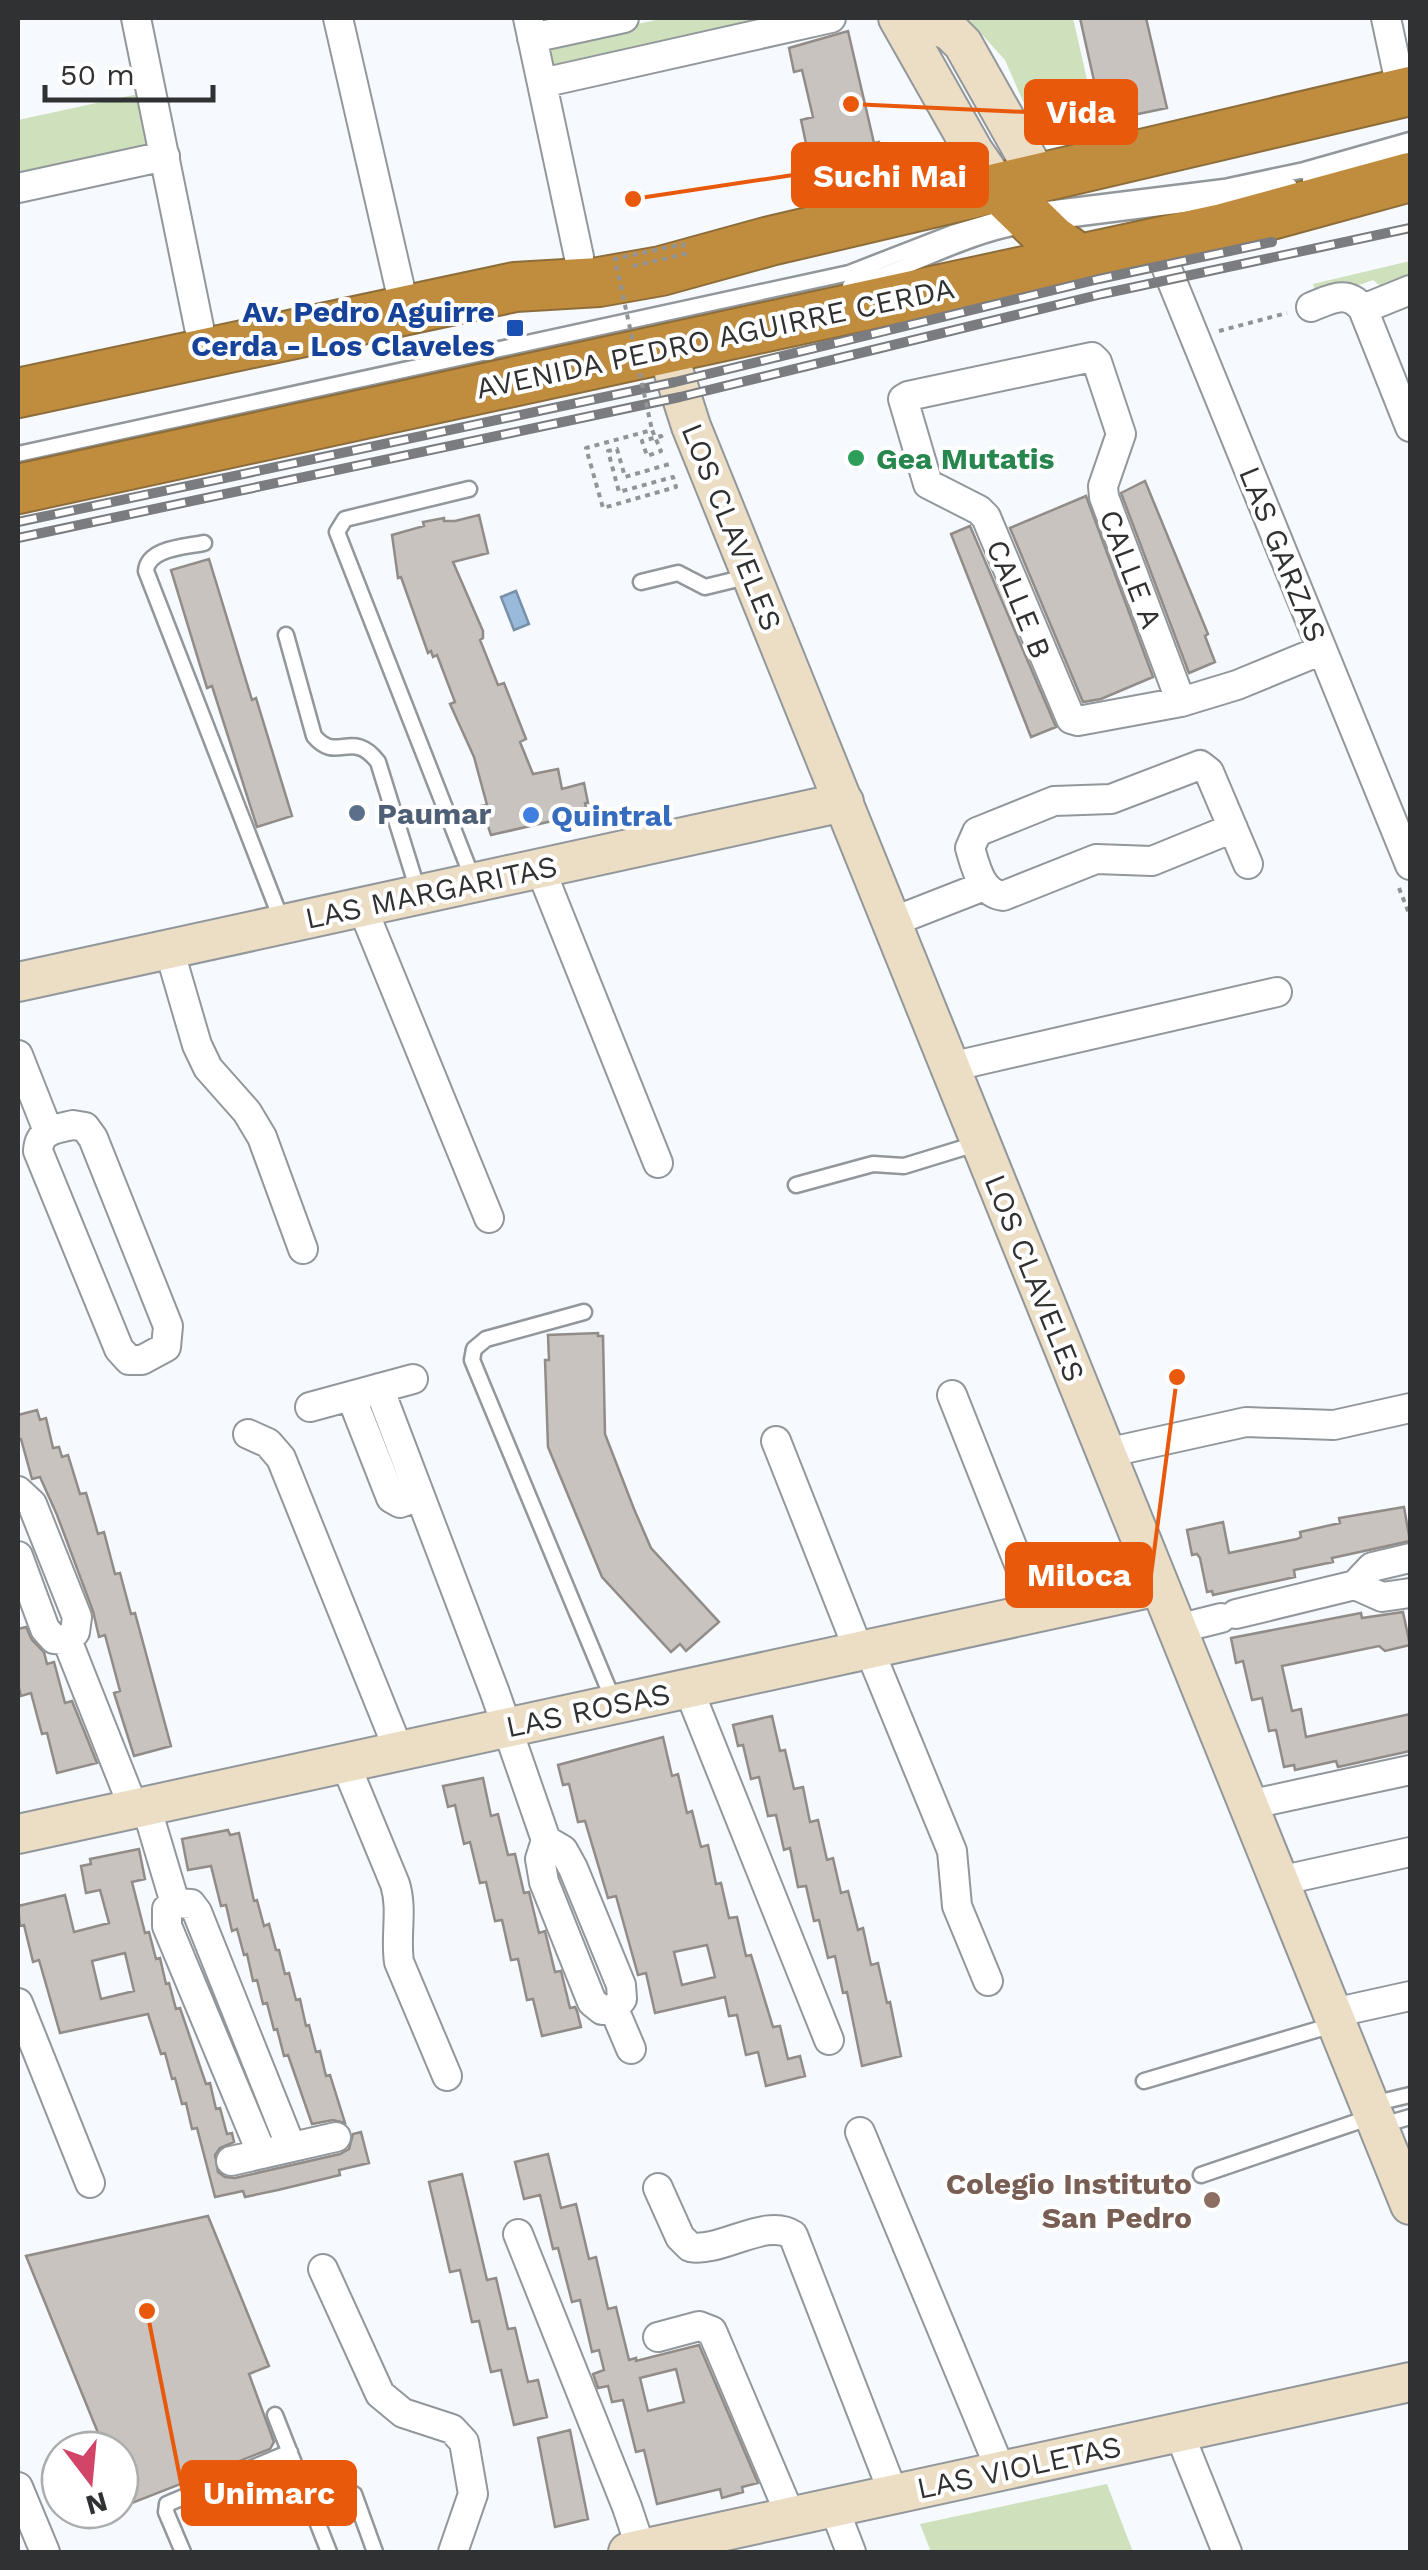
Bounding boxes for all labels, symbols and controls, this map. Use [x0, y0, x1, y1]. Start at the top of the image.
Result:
scale bar [45, 40, 212, 102]
text: 50 m [60, 57, 135, 92]
callout: Vida [1026, 81, 1136, 143]
text: Vida [1046, 93, 1116, 131]
callout: Suchi Mai [793, 144, 987, 206]
text: Suchi Mai [813, 157, 967, 195]
street label: AVENIDA PEDRO AGUIRRE CERDA [473, 270, 958, 406]
place label: Av. Pedro Aguirre Cerda - Los Claveles [191, 294, 495, 363]
marker: Av. Pedro Aguirre Cerda - Los Claveles [504, 317, 526, 339]
street label: LOS CLAVELES [674, 418, 790, 636]
place label: Gea Mutatis [876, 441, 1054, 476]
marker: Gea Mutatis [845, 447, 867, 469]
street label: LAS GARZAS [1232, 461, 1334, 647]
street label: CALLE A [1092, 505, 1170, 633]
street label: CALLE B [979, 534, 1059, 664]
place label: Paumar [377, 796, 492, 831]
place label: Quintral [551, 798, 672, 833]
marker: Paumar [346, 802, 368, 824]
marker: Quintral [520, 804, 542, 826]
street label: LAS MARGARITAS [302, 848, 560, 936]
street label: LOS CLAVELES [977, 1169, 1093, 1387]
callout: Miloca [1007, 1544, 1151, 1606]
text: Miloca [1027, 1556, 1132, 1594]
street label: LAS ROSAS [503, 1676, 673, 1744]
place label: Colegio Instituto San Pedro [946, 2166, 1192, 2235]
marker: Colegio Instituto San Pedro [1201, 2189, 1223, 2211]
street label: LAS VIOLETAS [914, 2428, 1124, 2506]
north arrow [40, 2430, 140, 2530]
callout: Unimarc [183, 2462, 355, 2524]
text: Unimarc [203, 2474, 335, 2512]
text: N [82, 2485, 111, 2522]

